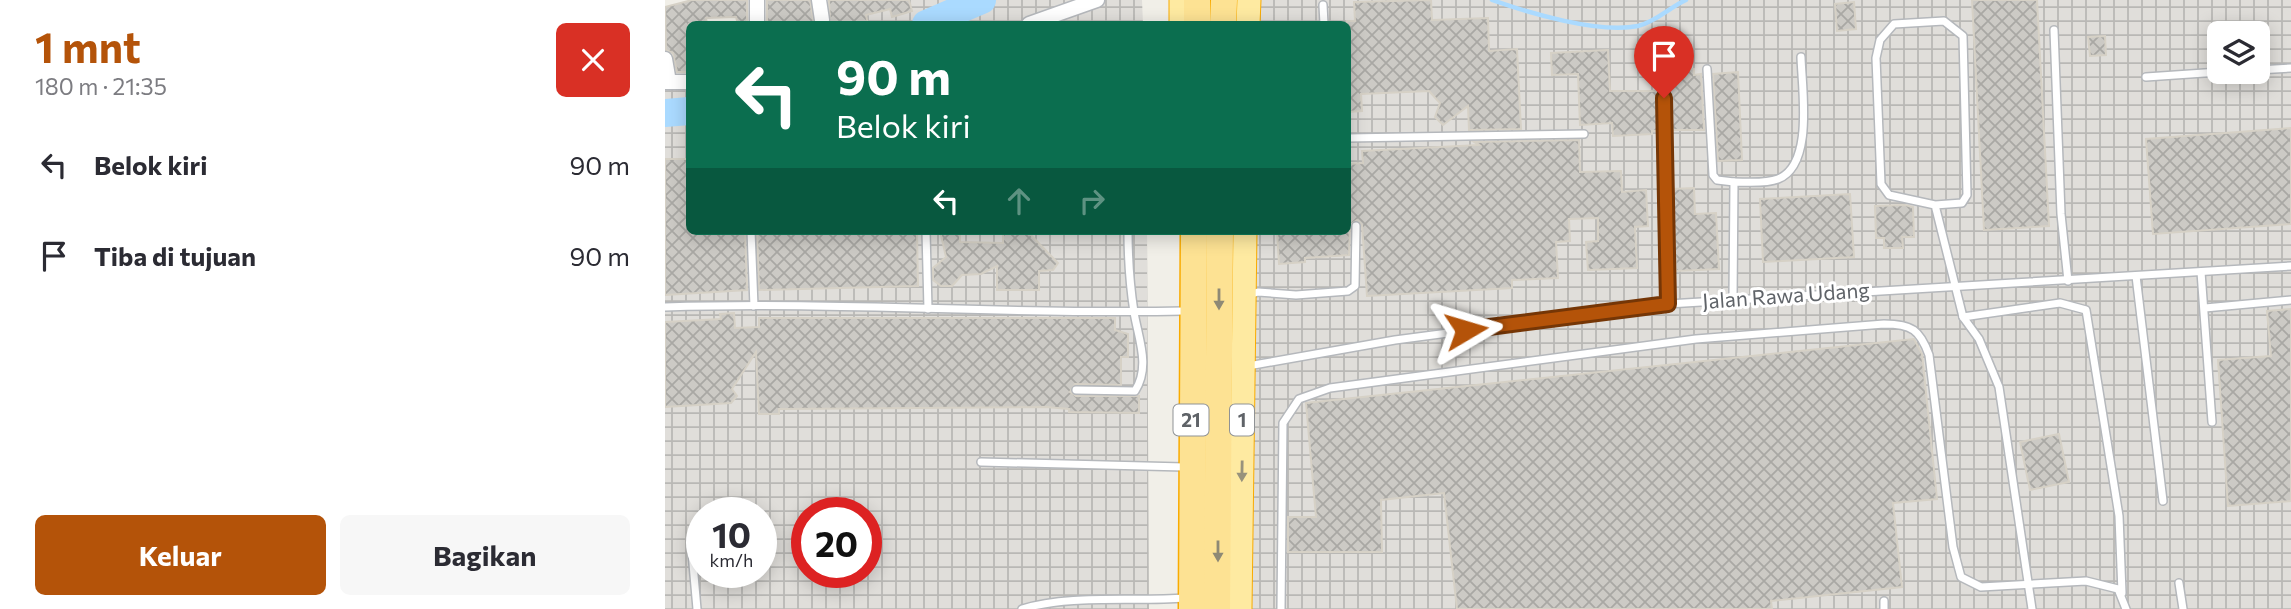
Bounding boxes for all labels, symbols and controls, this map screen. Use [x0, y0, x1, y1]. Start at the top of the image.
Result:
text: 1 mnt [35, 20, 141, 72]
map controls [2207, 21, 2270, 84]
button: layers [2207, 21, 2270, 84]
button: close [556, 23, 630, 97]
pin [1634, 26, 1694, 98]
icon: arrive [1645, 37, 1683, 75]
text: 90 m [836, 45, 951, 105]
icon: left [721, 49, 812, 140]
text: 180 m · 21:35 [35, 72, 167, 100]
text: Belok kiri [836, 105, 971, 145]
icon: left [35, 146, 73, 184]
text: Belok kiri [94, 149, 208, 180]
text: 90 m [570, 149, 630, 180]
icon: left [927, 182, 965, 220]
icon: ahead [1000, 182, 1038, 220]
icon: right [1073, 182, 1111, 220]
icon: arrive [35, 237, 73, 275]
text: Tiba di tujuan [94, 240, 256, 271]
text: 90 m [570, 240, 630, 271]
street label: Jalan Rawa Udang [1701, 276, 1870, 313]
one-way arrow [1213, 288, 1225, 310]
position arrow [1429, 293, 1503, 367]
road number: 21 [1173, 404, 1209, 436]
road number: 1 [1230, 404, 1254, 436]
one-way arrow [1236, 460, 1248, 482]
speed limit sign: 20 [791, 497, 882, 588]
text: 10 [712, 512, 751, 555]
button: Keluar [35, 515, 326, 595]
button: Bagikan [340, 515, 630, 595]
one-way arrow [1212, 540, 1224, 562]
text: km/h [710, 549, 753, 571]

